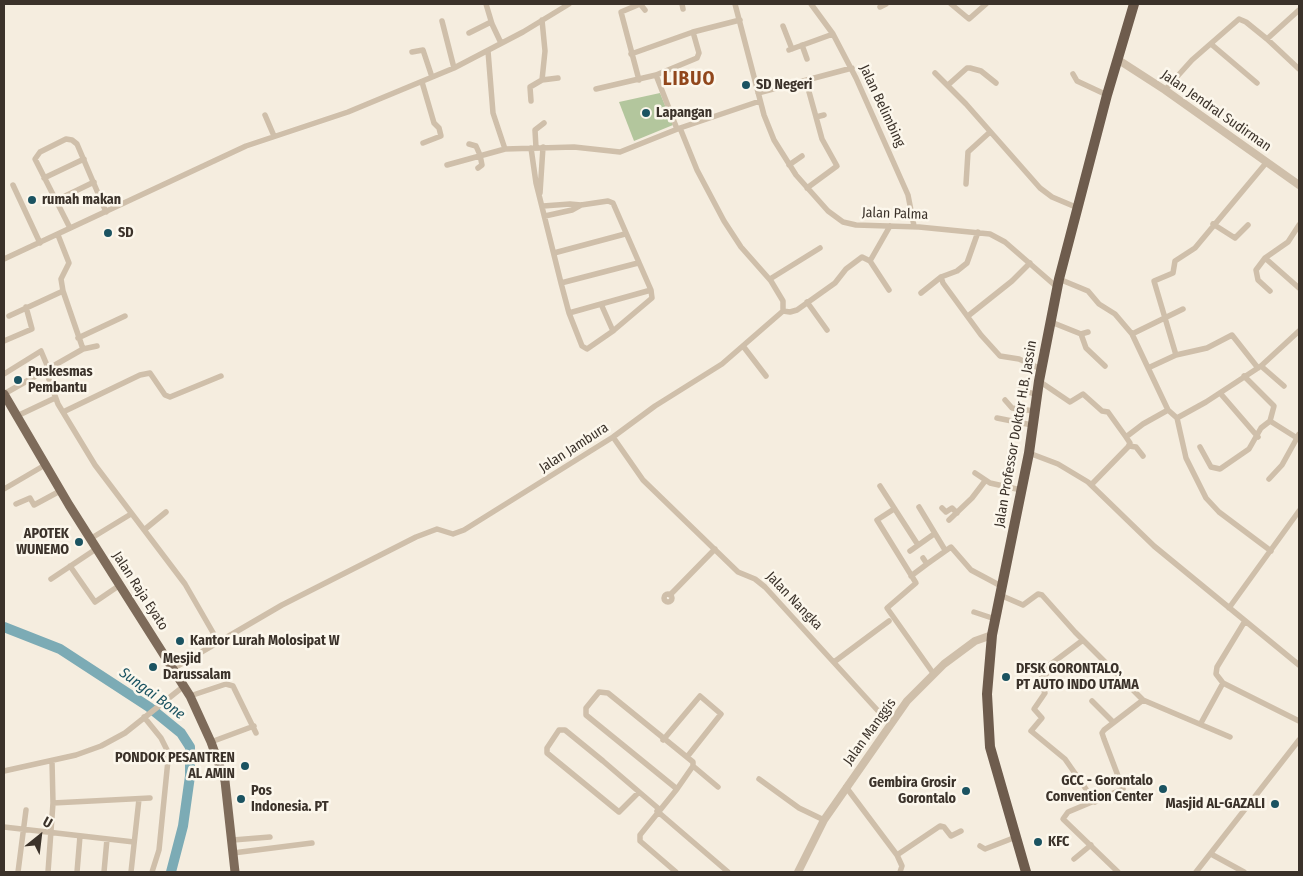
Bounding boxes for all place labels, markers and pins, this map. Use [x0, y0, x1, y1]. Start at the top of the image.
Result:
place label: SD Negeri [756, 77, 812, 93]
marker: SD Negeri [740, 79, 752, 91]
place label: Lapangan [656, 105, 712, 121]
marker: Lapangan [640, 107, 652, 119]
place label: rumah makan [42, 192, 121, 208]
marker: rumah makan [26, 194, 38, 206]
place label: SD [118, 225, 134, 241]
marker: SD [102, 227, 114, 239]
place label: Puskesmas Pembantu [28, 364, 93, 397]
marker: Puskesmas Pembantu [12, 374, 24, 386]
place label: APOTEK WUNEMO [16, 526, 69, 558]
marker: APOTEK WUNEMO [73, 536, 85, 548]
place label: Kantor Lurah Molosipat W [190, 633, 340, 649]
marker: Kantor Lurah Molosipat W [174, 635, 186, 647]
place label: Mesjid Darussalam [163, 651, 231, 684]
marker: Mesjid Darussalam [147, 661, 159, 673]
place label: DFSK GORONTALO, PT AUTO INDO UTAMA [1016, 661, 1139, 694]
marker: DFSK GORONTALO, PT AUTO INDO UTAMA [1000, 671, 1012, 683]
place label: PONDOK PESANTREN AL AMIN [115, 750, 235, 782]
marker: PONDOK PESANTREN AL AMIN [239, 760, 251, 772]
place label: GCC - Gorontalo Convention Center [1046, 773, 1153, 806]
place label: Gembira Grosir Gorontalo [869, 775, 956, 808]
place label: Pos Indonesia. PT [251, 783, 329, 816]
marker: GCC - Gorontalo Convention Center [1157, 783, 1169, 795]
marker: Gembira Grosir Gorontalo [960, 785, 972, 797]
marker: Pos Indonesia. PT [235, 793, 247, 805]
place label: Masjid AL-GAZALI [1166, 796, 1265, 812]
marker: Masjid AL-GAZALI [1269, 798, 1281, 810]
place label: KFC [1048, 834, 1069, 850]
marker: KFC [1032, 836, 1044, 848]

